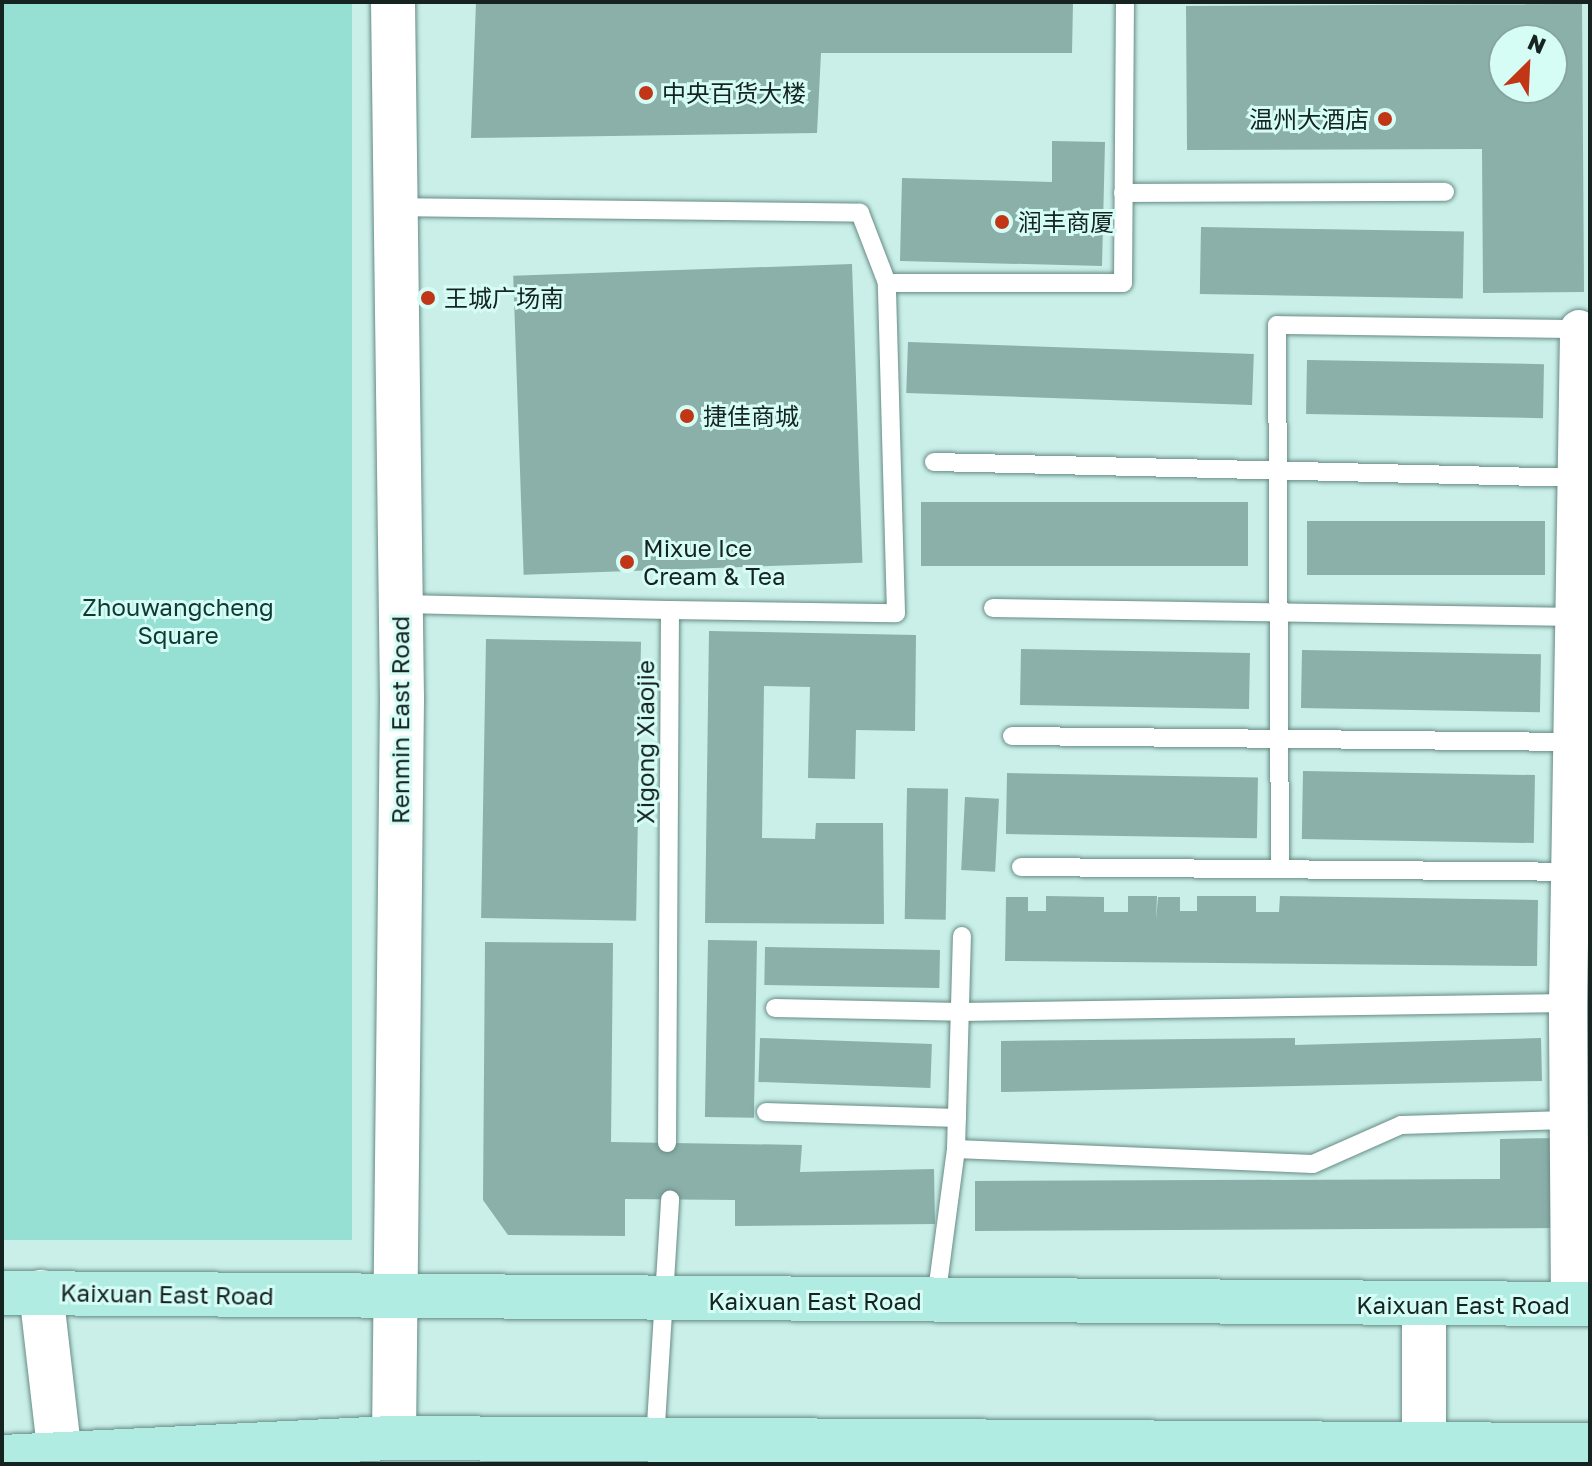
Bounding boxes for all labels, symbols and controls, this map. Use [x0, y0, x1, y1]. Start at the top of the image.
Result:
north arrow [1488, 24, 1568, 104]
text: N [1524, 28, 1550, 59]
place label: 中央百货大楼 [662, 79, 806, 107]
marker: 中央百货大楼 [637, 84, 655, 102]
place label: 温州大酒店 [1249, 105, 1369, 133]
marker: 温州大酒店 [1376, 110, 1394, 128]
place label: 润丰商厦 [1018, 208, 1114, 236]
marker: 润丰商厦 [993, 213, 1011, 231]
place label: 王城广场南 [444, 284, 564, 312]
marker: 王城广场南 [419, 289, 437, 307]
place label: 捷佳商城 [703, 402, 799, 430]
marker: 捷佳商城 [678, 407, 696, 425]
place label: Mixue Ice Cream & Tea [643, 534, 785, 590]
marker: Mixue Ice Cream & Tea [618, 553, 636, 571]
park label: Zhouwangcheng Square [82, 593, 274, 649]
street label: Renmin East Road [386, 616, 414, 824]
street label: Xigong Xiaojie [631, 660, 659, 824]
street label: Kaixuan East Road [60, 1278, 274, 1310]
street label: Kaixuan East Road [708, 1287, 922, 1315]
street label: Kaixuan East Road [1356, 1291, 1570, 1319]

